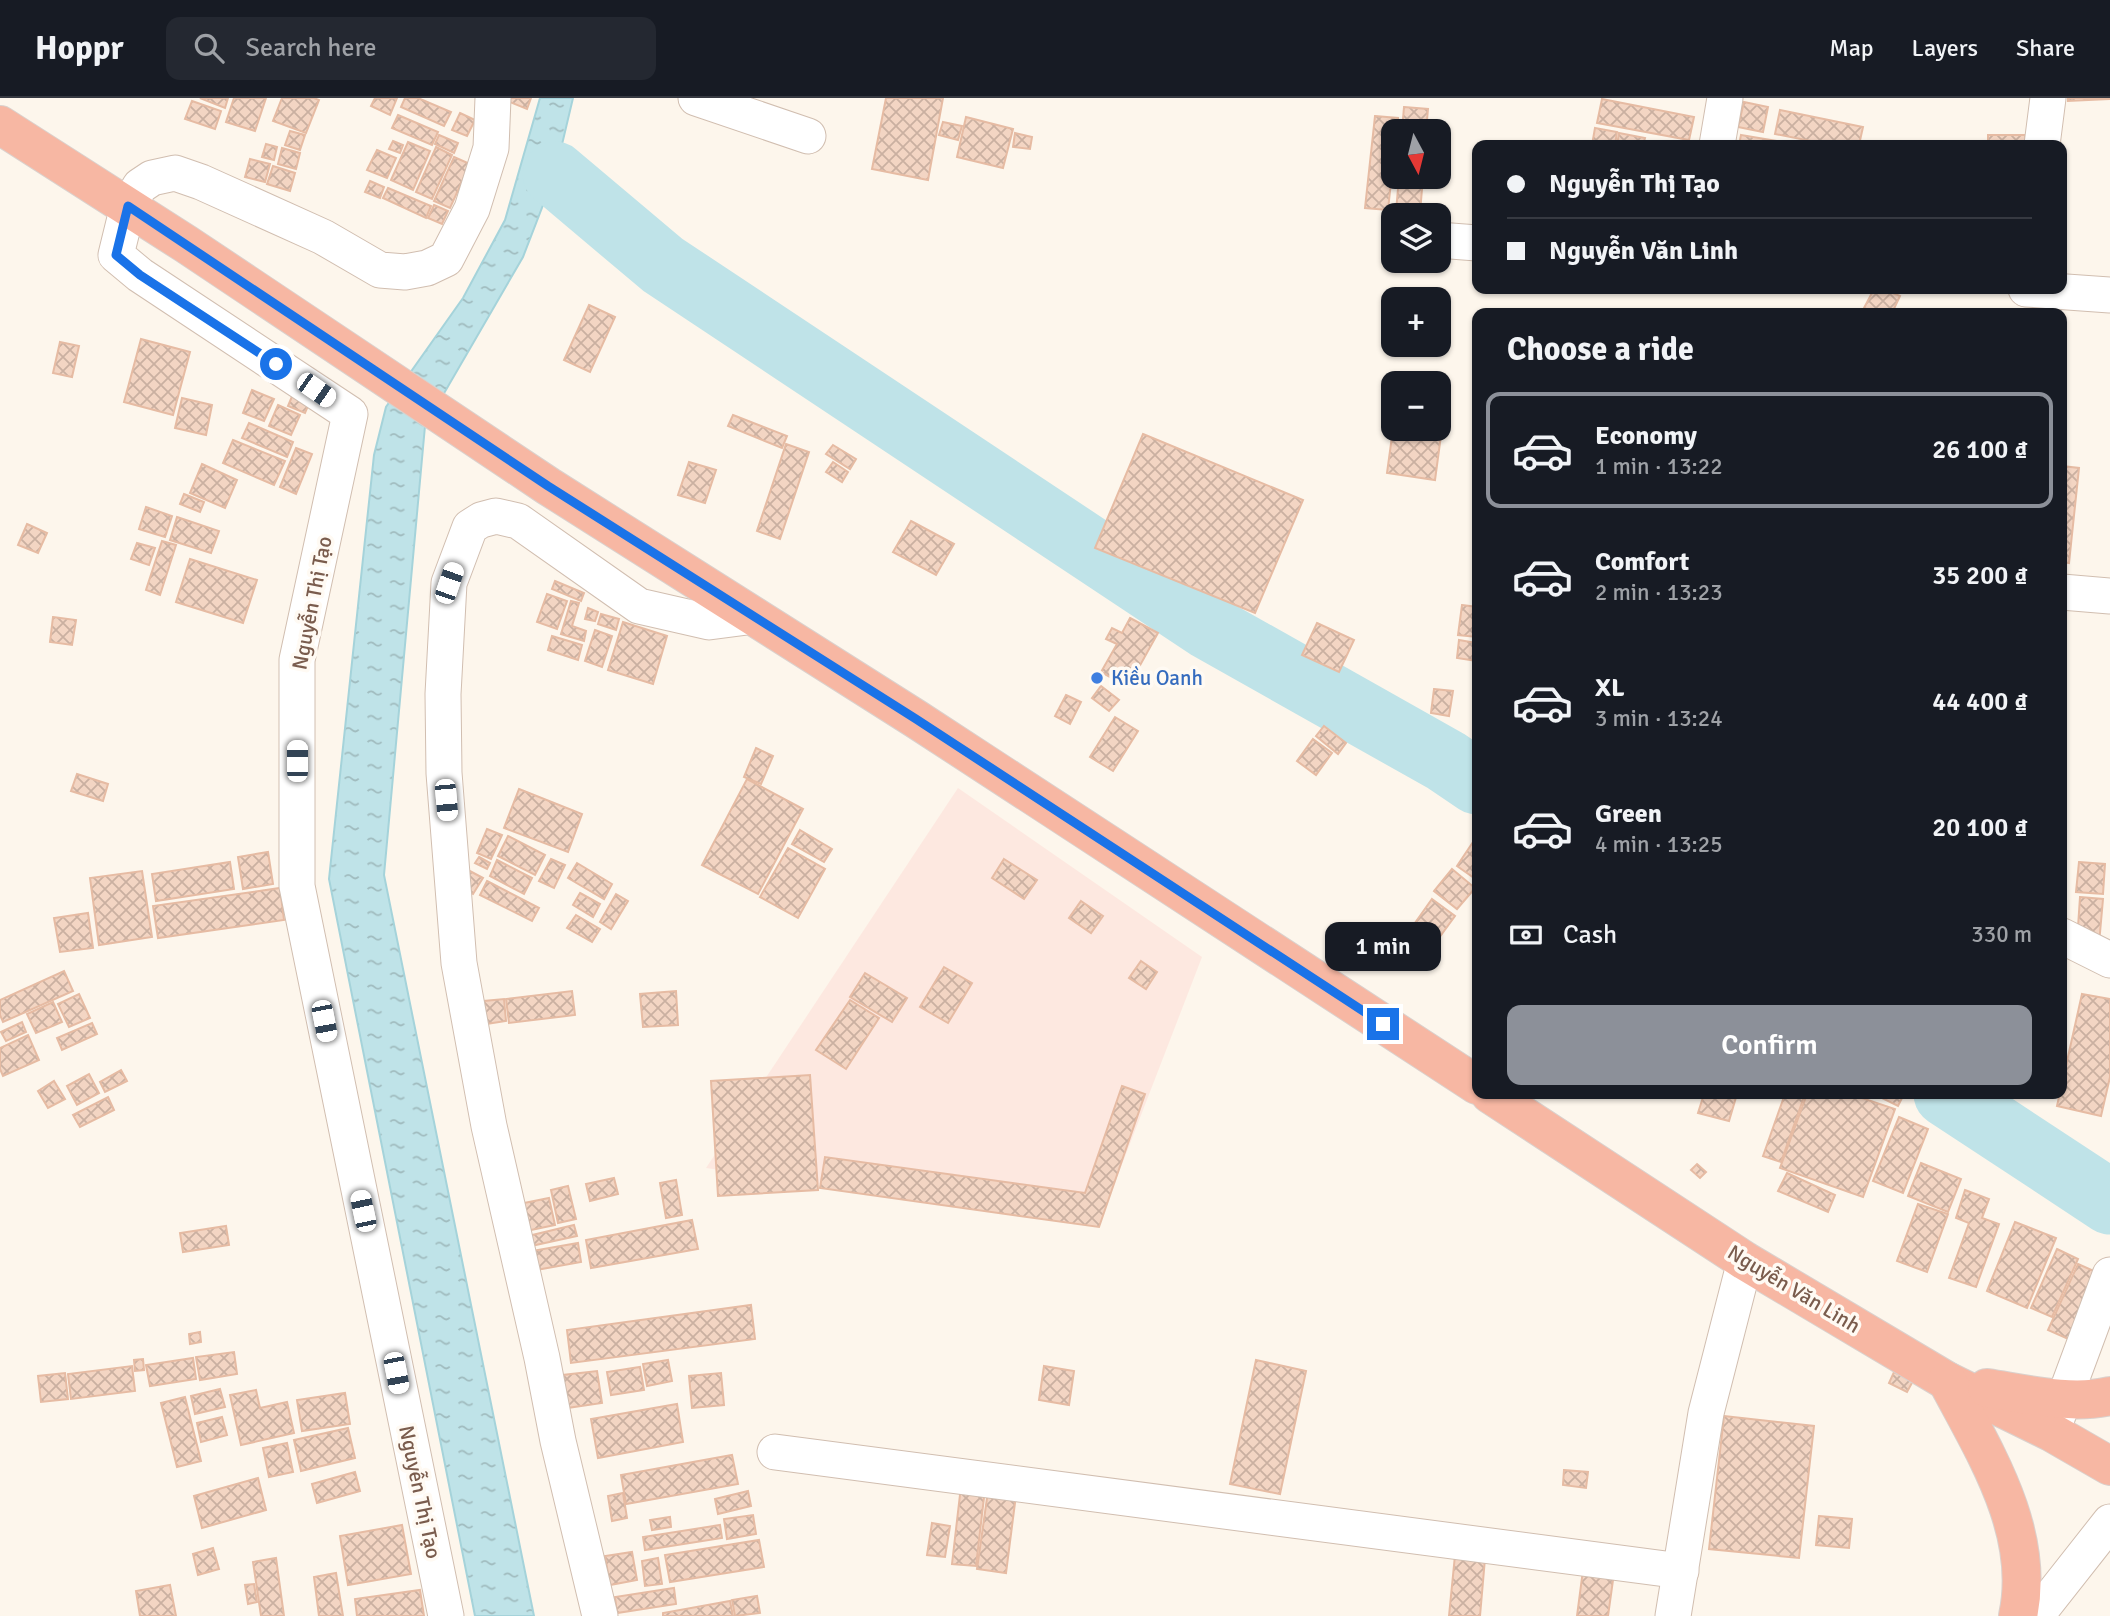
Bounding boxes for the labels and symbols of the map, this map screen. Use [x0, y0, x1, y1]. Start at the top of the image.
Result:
north arrow [1381, 119, 1451, 189]
route start [260, 348, 292, 380]
car [293, 369, 340, 411]
street label: Nguyễn Thị Tạo [286, 534, 338, 672]
car [433, 560, 466, 606]
place label: Kiều Oanh [1111, 665, 1203, 691]
marker: Kiều Oanh [1089, 670, 1105, 686]
car [287, 740, 308, 782]
car [434, 778, 459, 822]
callout: 1 min [1325, 922, 1441, 972]
car [310, 998, 339, 1044]
route end [1367, 1008, 1399, 1040]
car [349, 1188, 378, 1234]
street label: Nguyễn Văn Linh [1723, 1239, 1865, 1339]
car [382, 1350, 411, 1396]
street label: Nguyễn Thị Tạo [393, 1423, 447, 1561]

